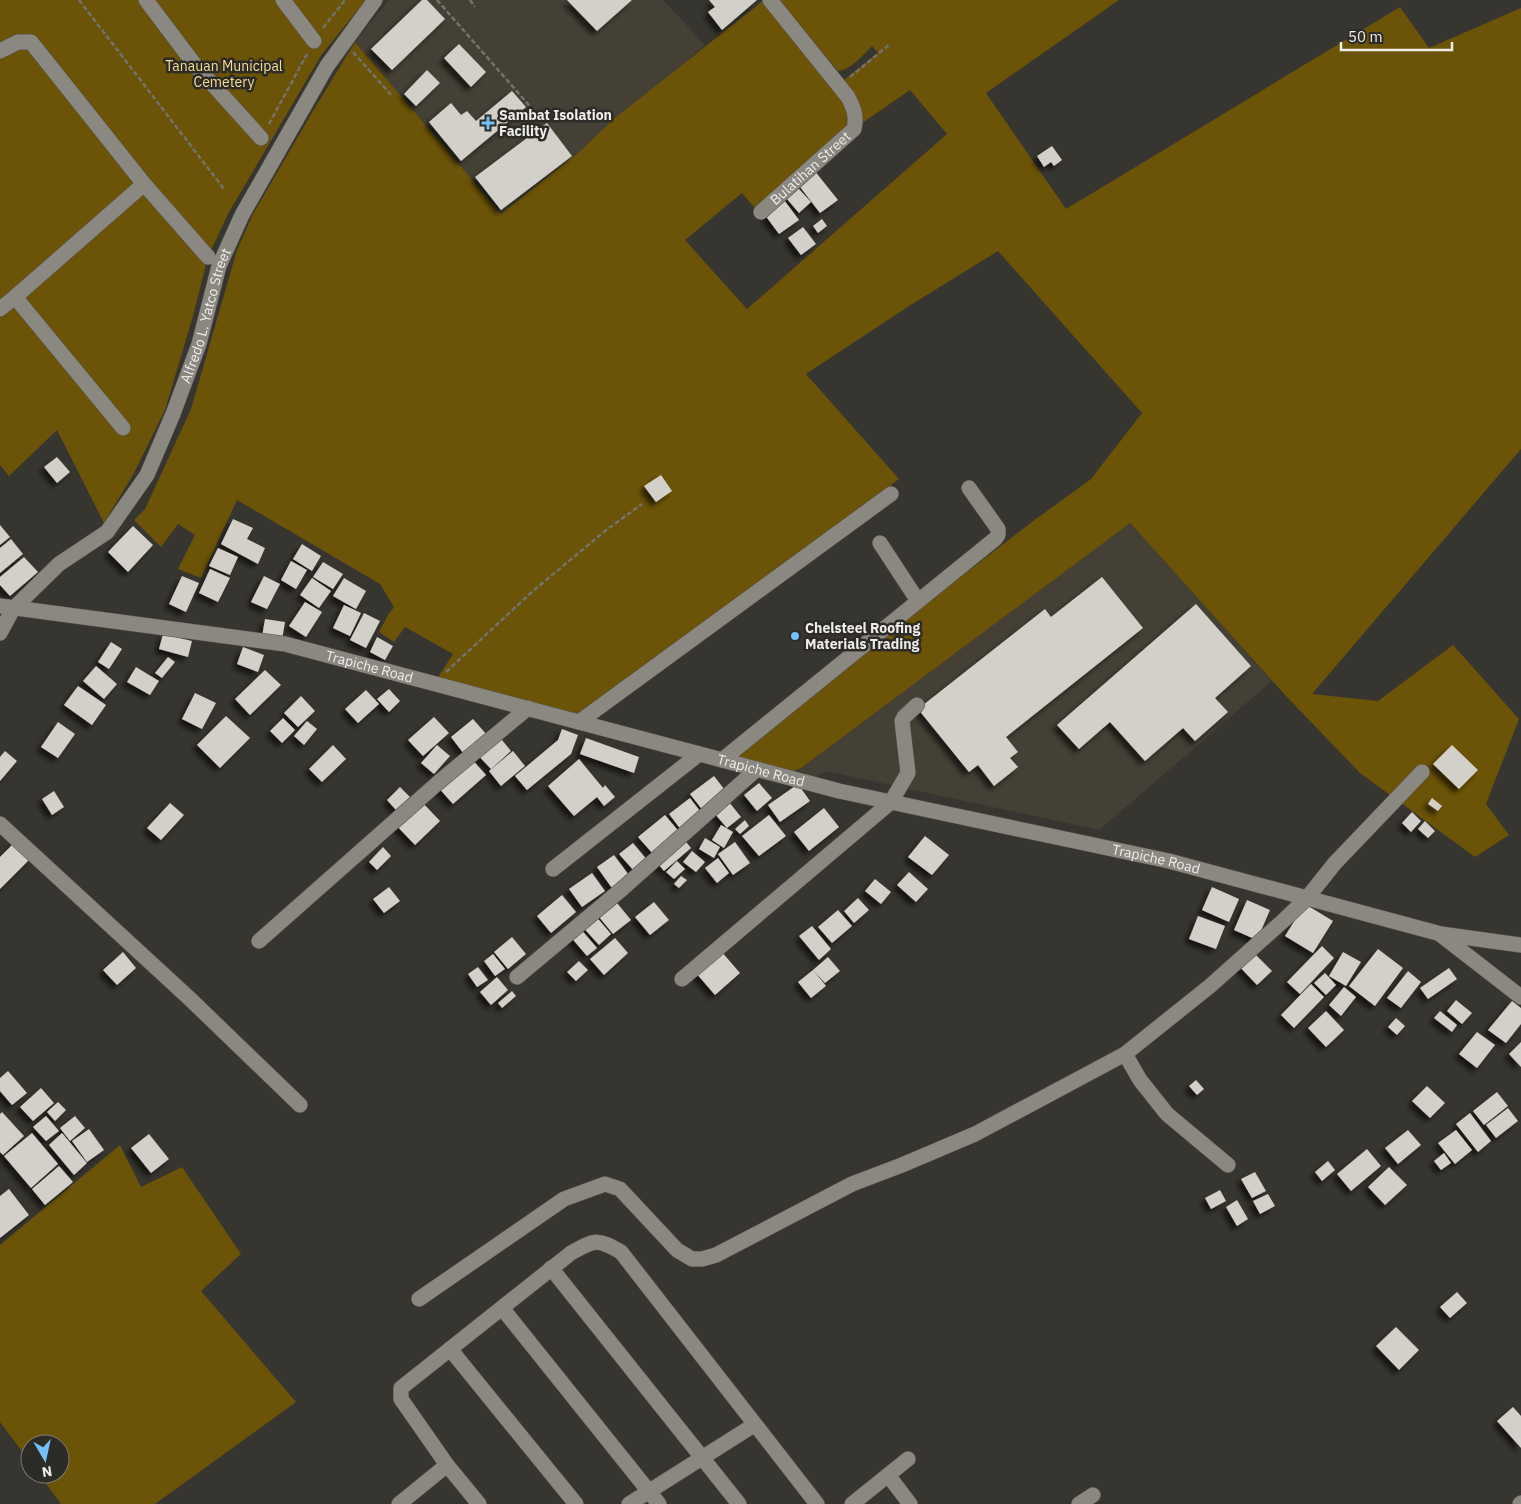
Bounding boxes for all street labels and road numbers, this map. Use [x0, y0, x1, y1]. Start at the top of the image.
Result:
street label: Bulatihan Street [766, 127, 854, 209]
street label: Alfredo L. Yatco Street [176, 245, 235, 386]
street label: Trapiche Road [324, 646, 415, 687]
street label: Trapiche Road [715, 750, 807, 791]
street label: Trapiche Road [1110, 840, 1202, 878]

